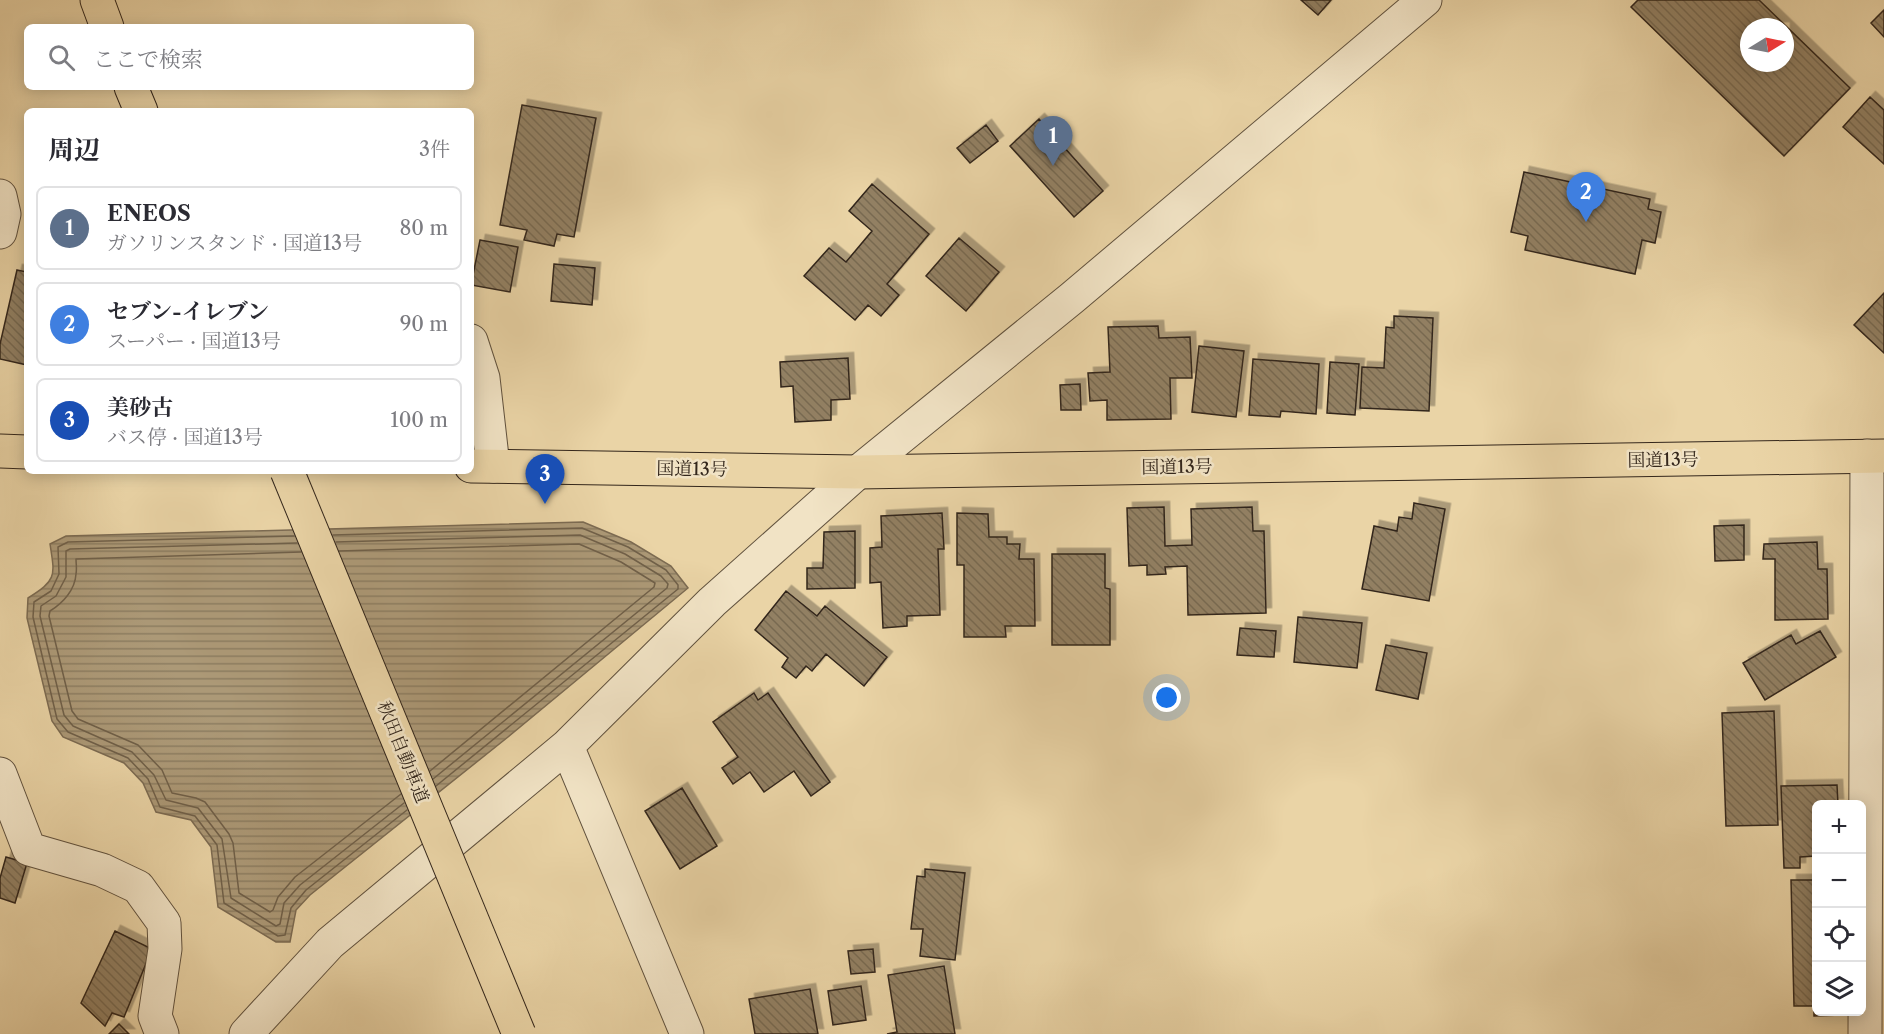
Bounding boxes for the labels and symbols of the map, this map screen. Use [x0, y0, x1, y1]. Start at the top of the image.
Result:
north arrow [1740, 18, 1794, 72]
pin: 1 [1034, 116, 1072, 166]
pin: 2 [1566, 172, 1606, 222]
street label: 国道13号 [1627, 448, 1699, 472]
pin: 3 [526, 454, 564, 504]
street label: 国道13号 [1141, 455, 1213, 479]
street label: 国道13号 [656, 457, 728, 481]
your location [1152, 683, 1181, 712]
street label: 秋田自動車道 [373, 698, 433, 806]

